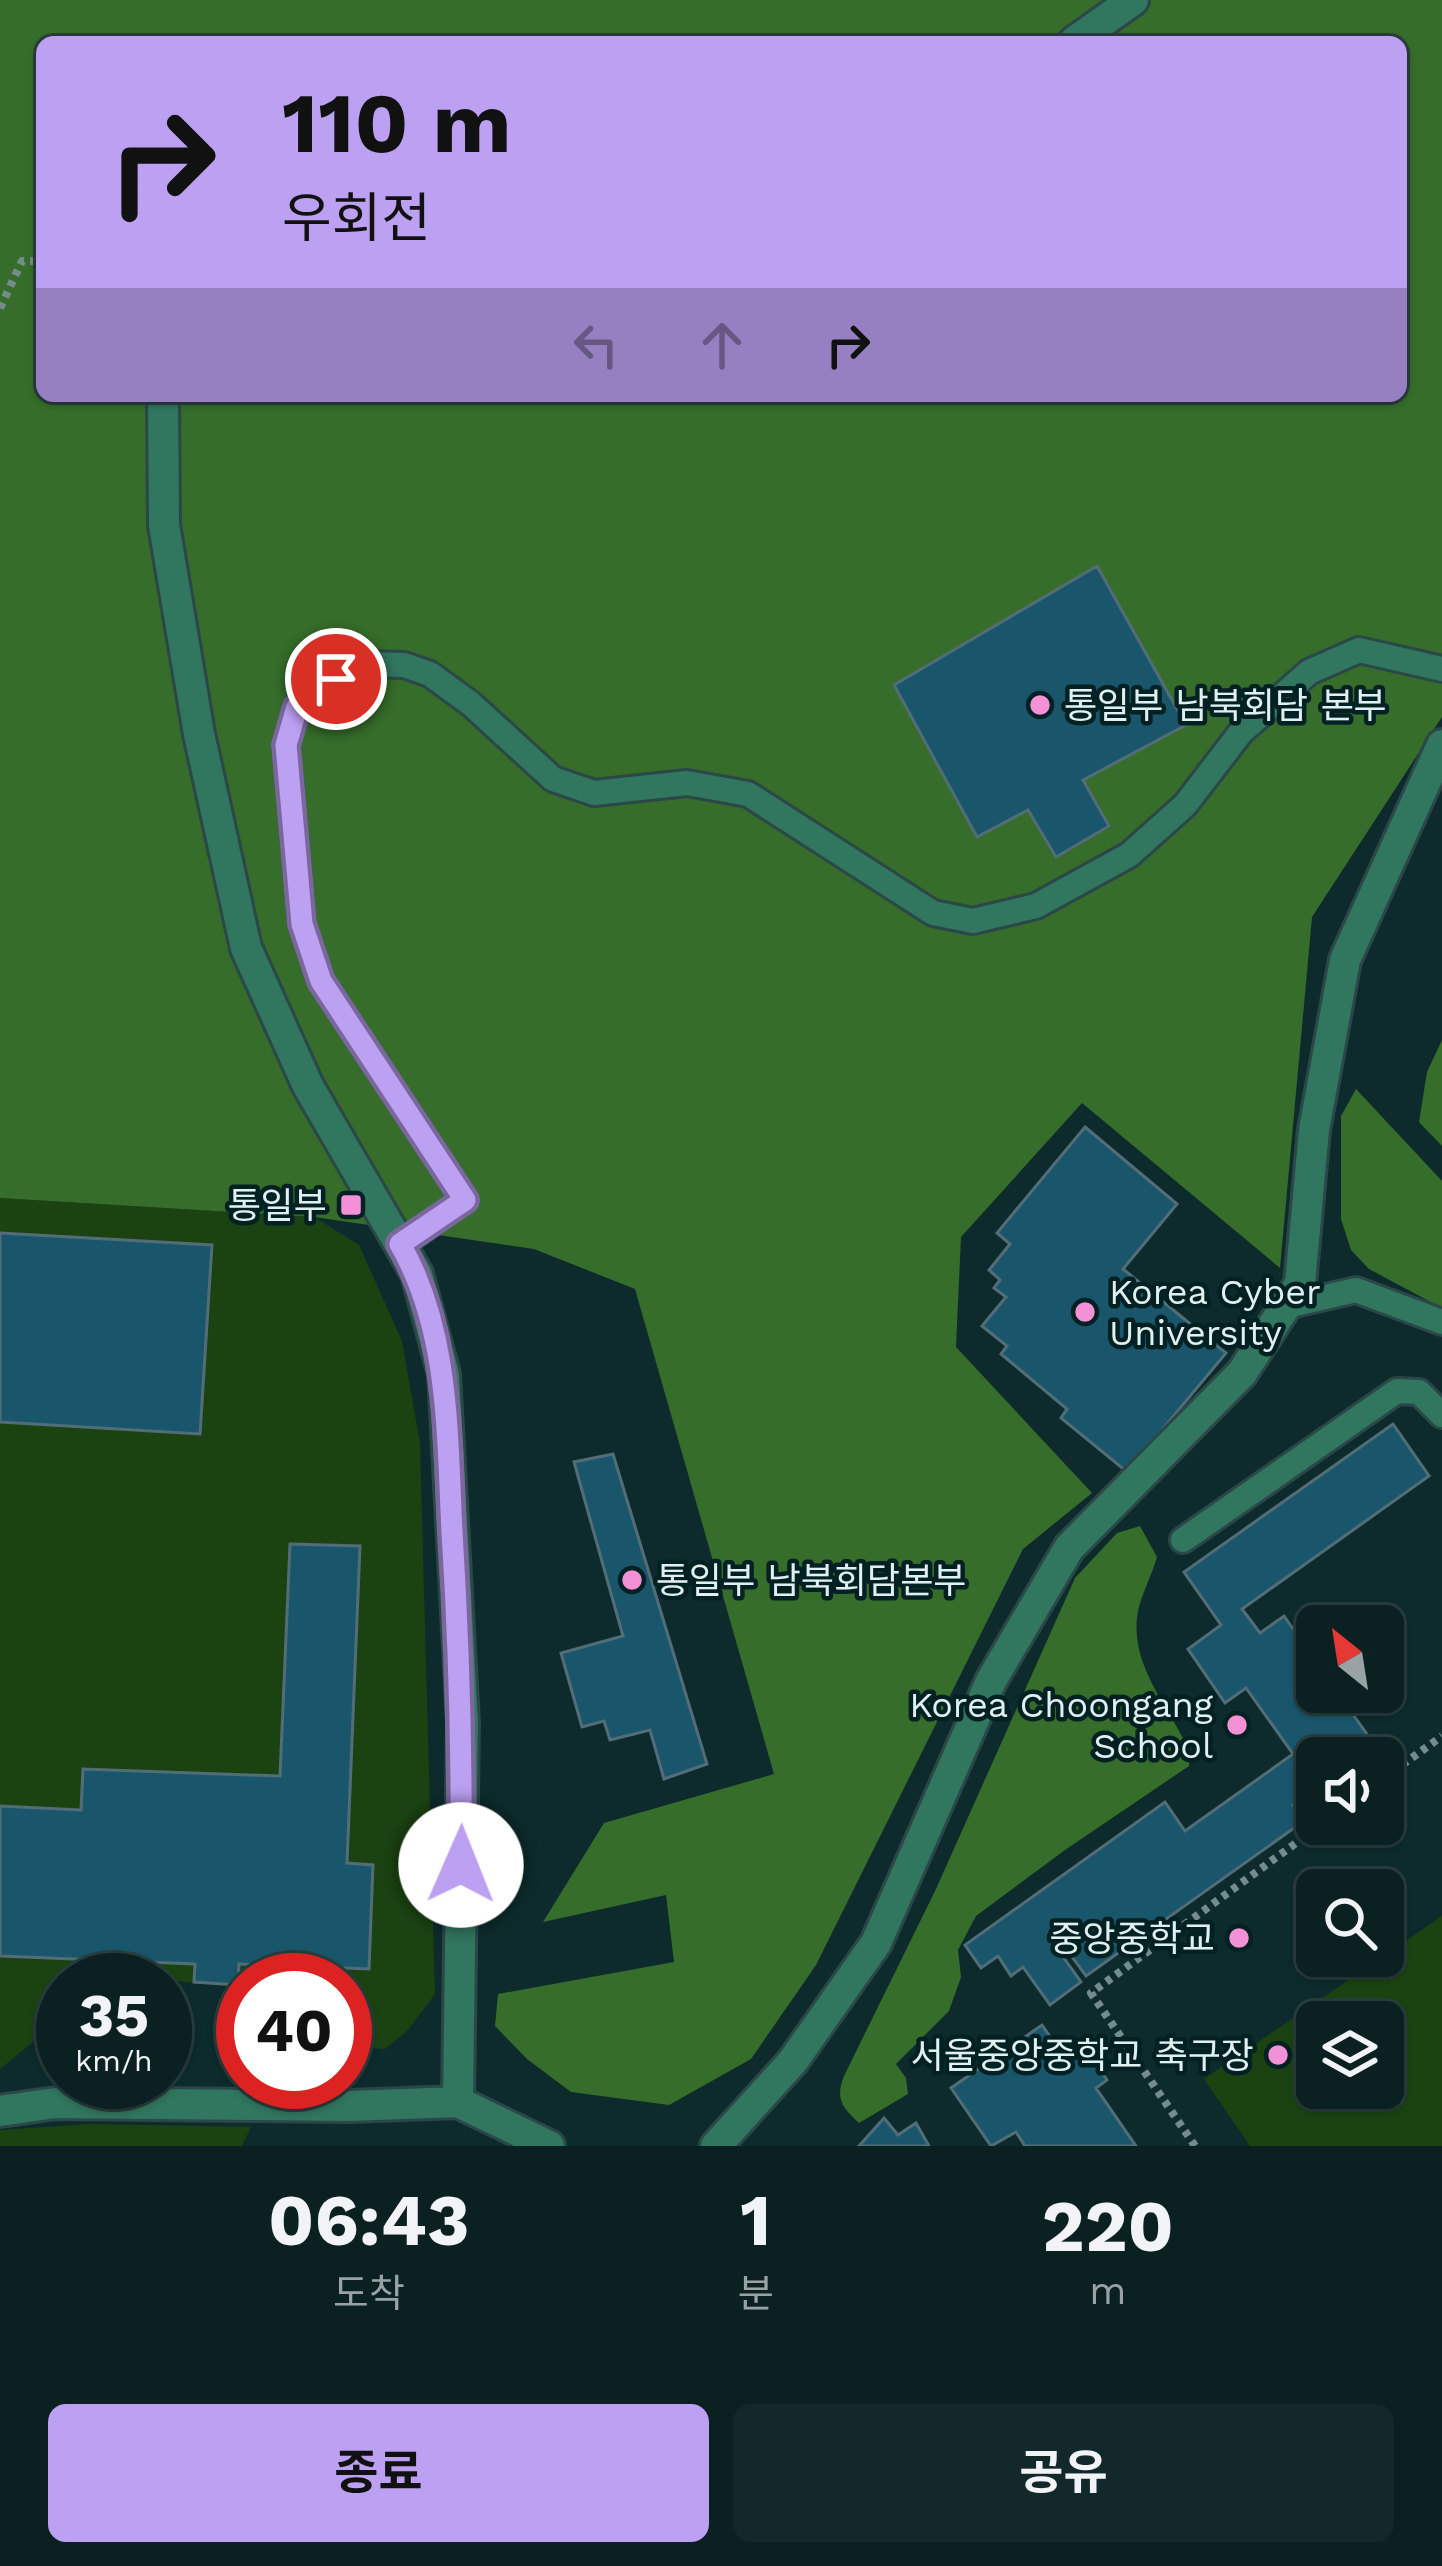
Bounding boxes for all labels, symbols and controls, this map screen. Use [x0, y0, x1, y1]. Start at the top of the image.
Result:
text: 110 m [282, 74, 512, 172]
icon: right [84, 84, 240, 240]
text: 우회전 [282, 187, 431, 250]
icon: left [563, 312, 629, 378]
icon: ahead [689, 312, 755, 378]
icon: right [815, 312, 881, 378]
pin [285, 628, 387, 730]
icon: arrive [303, 646, 369, 712]
place label: 통일부 남북회담 본부 [1064, 685, 1387, 727]
marker: 통일부 남북회담 본부 [1027, 692, 1053, 718]
place label: 통일부 [228, 1185, 327, 1227]
marker: 통일부 [338, 1192, 364, 1218]
place label: Korea Cyber University [1109, 1271, 1321, 1354]
marker: Korea Cyber University [1072, 1299, 1098, 1325]
place label: 통일부 남북회담본부 [656, 1560, 966, 1602]
marker: 통일부 남북회담본부 [619, 1567, 645, 1593]
north arrow [1296, 1605, 1404, 1713]
map controls [1296, 1605, 1404, 2109]
place label: Korea Choongang School [909, 1684, 1214, 1767]
marker: Korea Choongang School [1224, 1712, 1250, 1738]
button: sound [1296, 1737, 1404, 1845]
position arrow [398, 1802, 524, 1928]
button: search [1296, 1869, 1404, 1977]
place label: 중앙중학교 [1049, 1918, 1215, 1960]
marker: 중앙중학교 [1226, 1925, 1252, 1951]
speed limit sign: 40 [216, 1953, 372, 2109]
text: 35 [79, 1980, 149, 2051]
button: layers [1296, 2001, 1404, 2109]
place label: 서울중앙중학교 축구장 [911, 2035, 1254, 2077]
marker: 서울중앙중학교 축구장 [1265, 2042, 1291, 2068]
text: km/h [75, 2043, 153, 2078]
text: 06:43 [268, 2178, 470, 2262]
text: 1 [740, 2178, 771, 2262]
text: 220 [1042, 2184, 1174, 2268]
text: m [1089, 2268, 1126, 2313]
text: 도착 [333, 2271, 405, 2316]
text: 분 [738, 2271, 774, 2316]
button: 종료 [48, 2404, 709, 2542]
button: 공유 [733, 2404, 1394, 2542]

